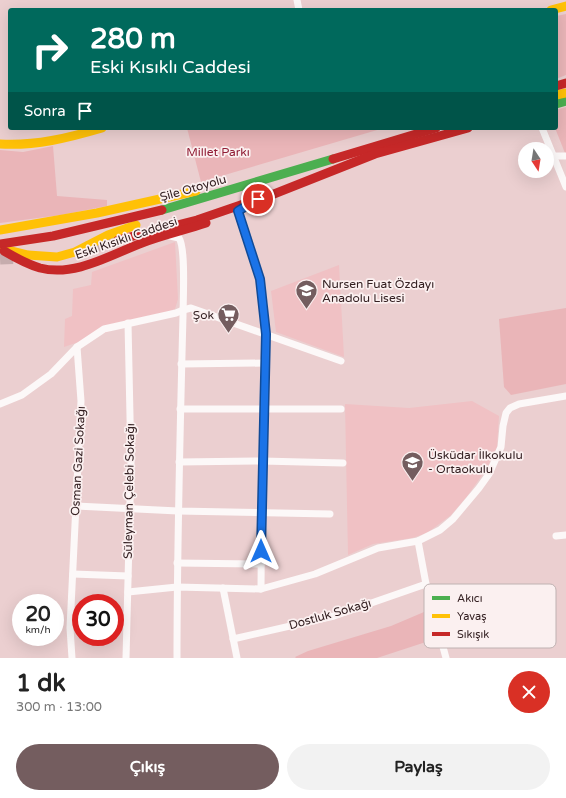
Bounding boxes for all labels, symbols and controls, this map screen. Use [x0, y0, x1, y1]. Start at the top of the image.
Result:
text: 280 m [90, 22, 176, 56]
icon: right [24, 24, 76, 76]
text: Eski Kısıklı Caddesi [90, 56, 251, 78]
icon: arrive [74, 100, 96, 122]
text: Sonra [24, 102, 66, 120]
north arrow [518, 142, 554, 178]
map controls [518, 142, 554, 178]
park label: Millet Parkı [186, 145, 250, 159]
street label: Şile Otoyolu [158, 172, 228, 204]
pin [241, 182, 275, 216]
icon: arrive [247, 188, 269, 210]
street label: Eski Kısıklı Caddesi [73, 214, 179, 262]
place label: Nursen Fuat Özdayı Anadolu Lisesi [322, 277, 434, 305]
school or university icon: Nursen Fuat Özdayı Anadolu Lisesi [294, 278, 320, 311]
supermarket icon: Şok [216, 302, 242, 335]
place label: Şok [193, 308, 214, 322]
street label: Osman Gazi Sokağı [68, 406, 88, 516]
street label: Süleyman Çelebi Sokağı [121, 423, 137, 559]
place label: Üsküdar İlkokulu - Ortaokulu [428, 448, 523, 476]
school or university icon: Üsküdar İlkokulu - Ortaokulu [399, 449, 425, 482]
position arrow [240, 530, 282, 572]
legend [424, 584, 556, 648]
text: Akıcı [457, 592, 482, 605]
speed limit sign: 30 [72, 594, 124, 646]
street label: Dostluk Sokağı [287, 596, 373, 632]
text: 20 [25, 603, 51, 627]
text: Yavaş [457, 610, 486, 623]
text: km/h [25, 624, 51, 636]
text: Sıkışık [457, 628, 489, 641]
text: 1 dk [16, 669, 66, 698]
button: close [508, 671, 550, 713]
text: 300 m · 13:00 [16, 699, 102, 715]
button: Çıkış [16, 744, 279, 790]
button: Paylaş [287, 744, 550, 790]

